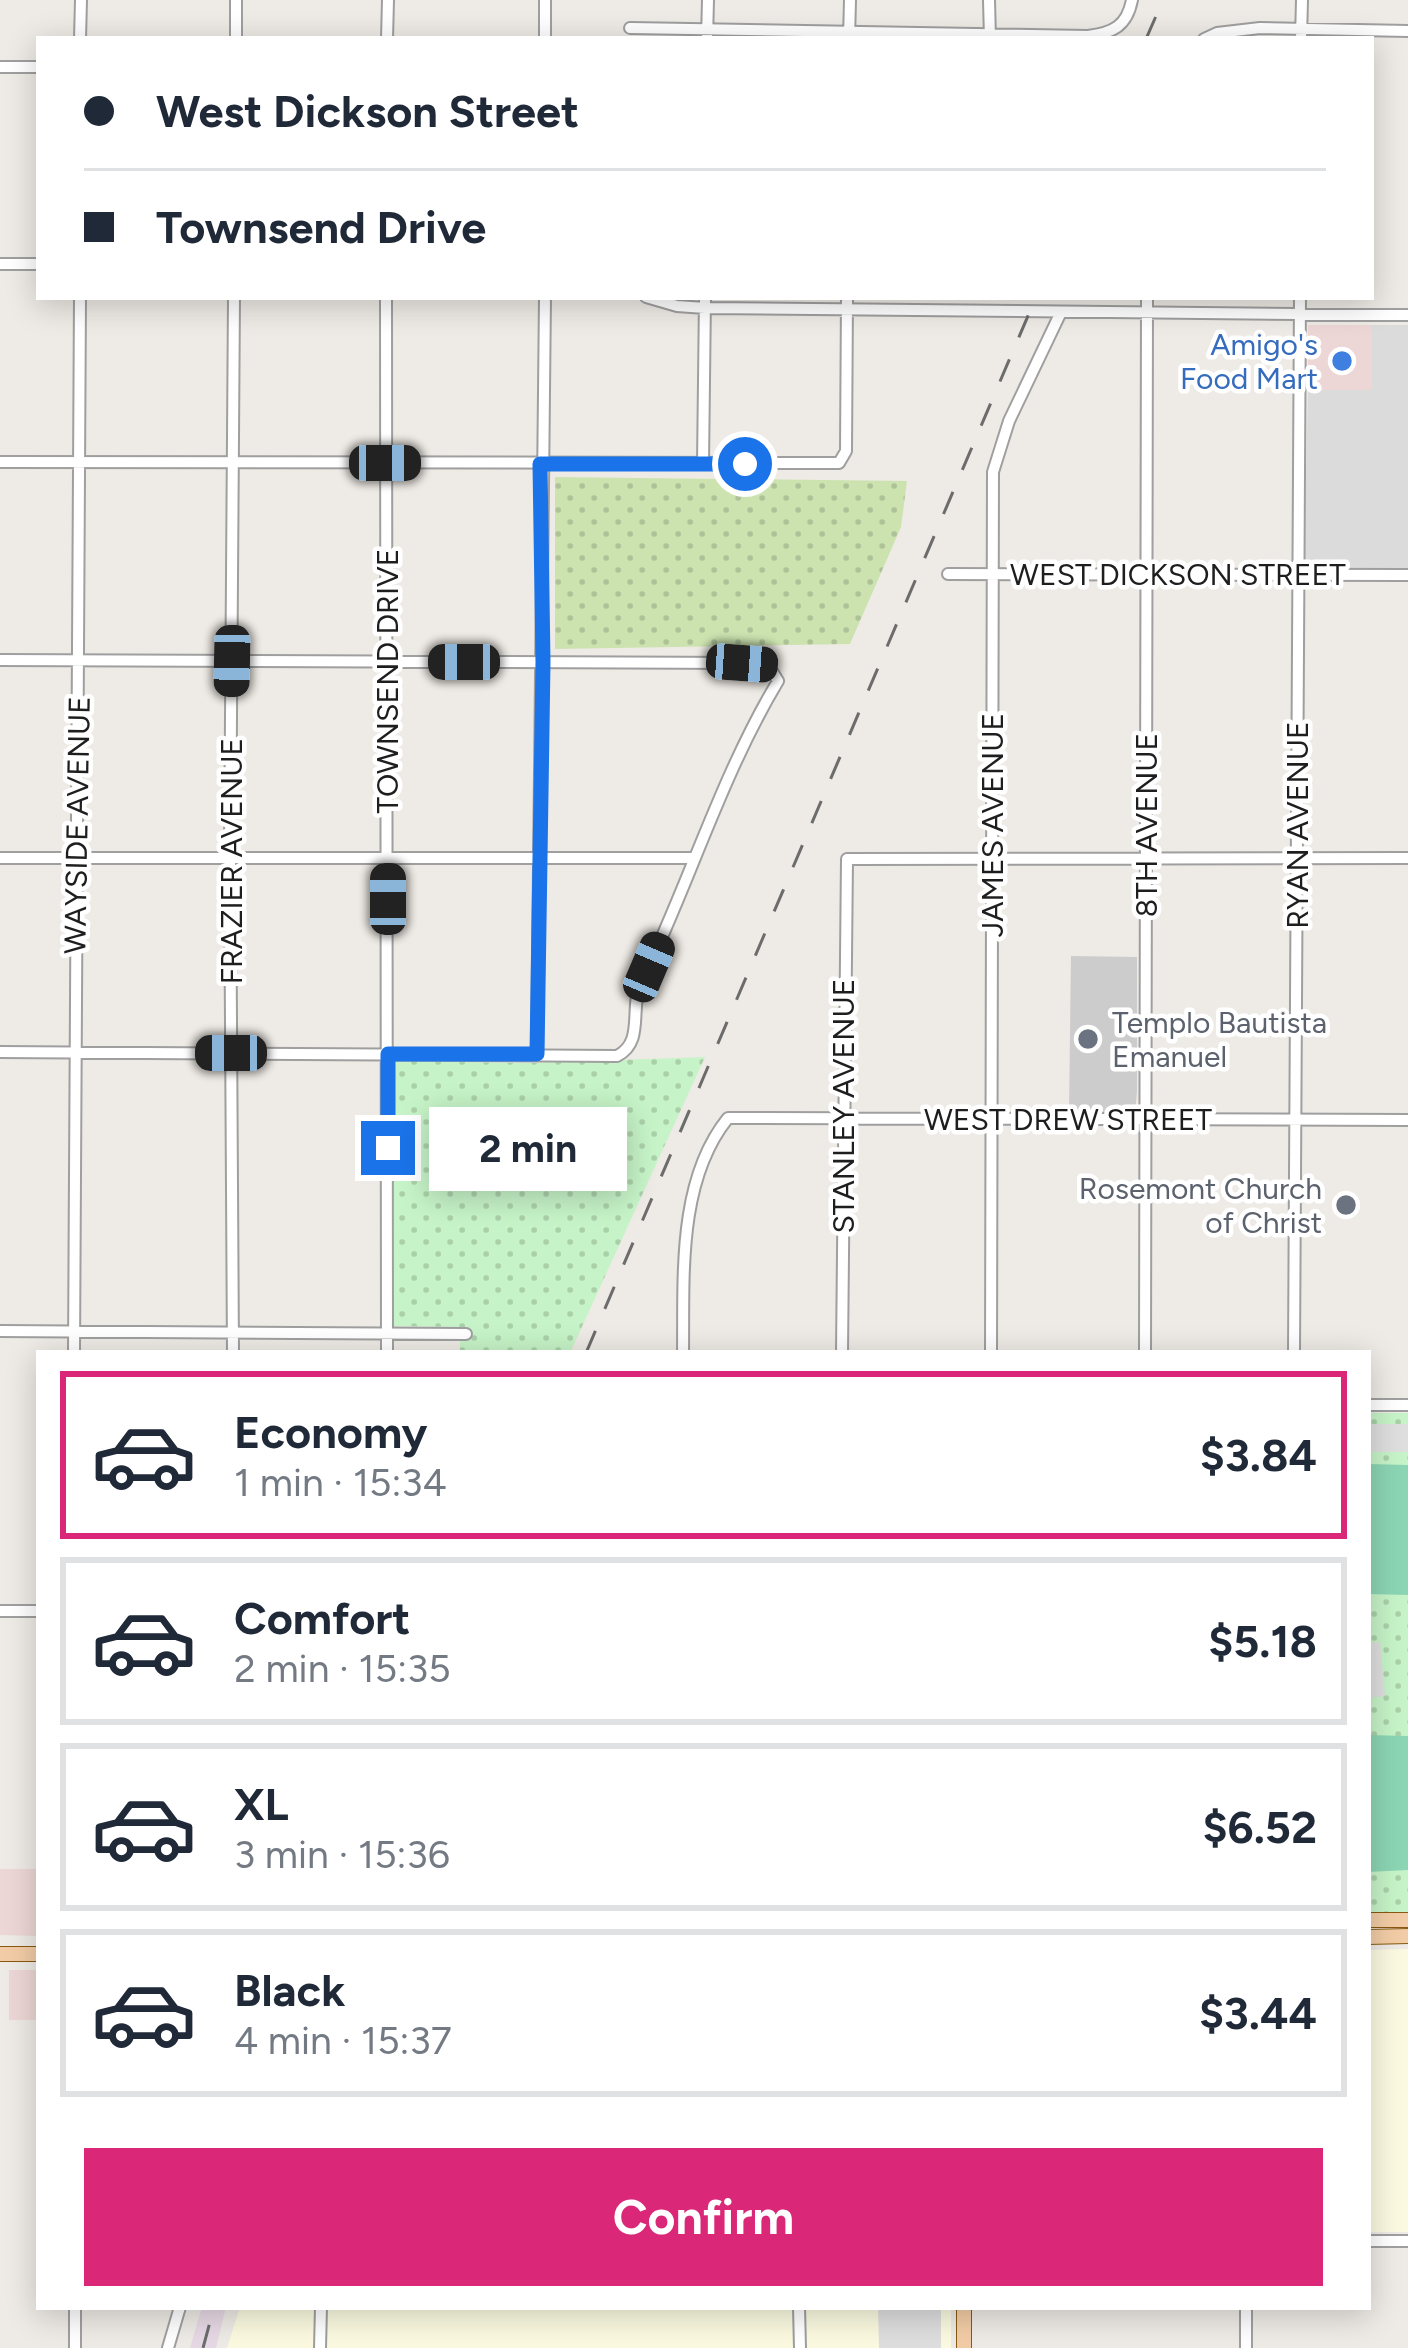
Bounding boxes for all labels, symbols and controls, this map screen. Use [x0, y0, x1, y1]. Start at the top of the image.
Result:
text: West Dickson Street [156, 84, 579, 138]
text: Townsend Drive [156, 200, 486, 254]
place label: Amigo's Food Mart [1180, 326, 1318, 397]
marker: Amigo's Food Mart [1329, 348, 1355, 374]
route start [718, 437, 772, 491]
car [349, 445, 421, 481]
street label: TOWNSEND DRIVE [369, 548, 406, 814]
street label: WEST DICKSON STREET [1010, 556, 1346, 593]
car [213, 625, 251, 697]
car [705, 643, 779, 683]
car [428, 644, 500, 680]
street label: WAYSIDE AVENUE [56, 696, 98, 954]
street label: JAMES AVENUE [974, 713, 1011, 937]
street label: RYAN AVENUE [1279, 721, 1316, 929]
street label: 8TH AVENUE [1128, 733, 1165, 917]
street label: FRAZIER AVENUE [213, 738, 250, 984]
car [370, 863, 406, 935]
car [618, 927, 680, 1007]
street label: STANLEY AVENUE [825, 978, 862, 1234]
place label: Templo Bautista Emanuel [1112, 1004, 1327, 1075]
marker: Templo Bautista Emanuel [1075, 1026, 1101, 1052]
car [195, 1035, 267, 1071]
street label: WEST DREW STREET [924, 1101, 1213, 1138]
callout: 2 min [430, 1106, 628, 1190]
route end [361, 1121, 415, 1175]
text: 2 min [479, 1125, 577, 1172]
place label: Rosemont Church of Christ [1079, 1170, 1322, 1241]
marker: Rosemont Church of Christ [1333, 1192, 1359, 1218]
icon: car [90, 1401, 198, 1509]
text: Economy [234, 1405, 427, 1459]
text: $3.84 [1200, 1428, 1317, 1482]
text: 1 min · 15:34 [234, 1459, 447, 1506]
icon: car [90, 1587, 198, 1695]
text: Comfort [234, 1591, 410, 1645]
text: $5.18 [1208, 1614, 1317, 1668]
text: 2 min · 15:35 [234, 1645, 451, 1692]
icon: car [90, 1773, 198, 1881]
text: XL [234, 1777, 289, 1831]
text: $6.52 [1203, 1800, 1317, 1854]
text: 3 min · 15:36 [234, 1831, 450, 1878]
icon: car [90, 1959, 198, 2067]
text: Black [234, 1963, 345, 2017]
text: $3.44 [1199, 1986, 1317, 2040]
text: 4 min · 15:37 [234, 2017, 452, 2064]
button: Confirm [84, 2148, 1323, 2286]

